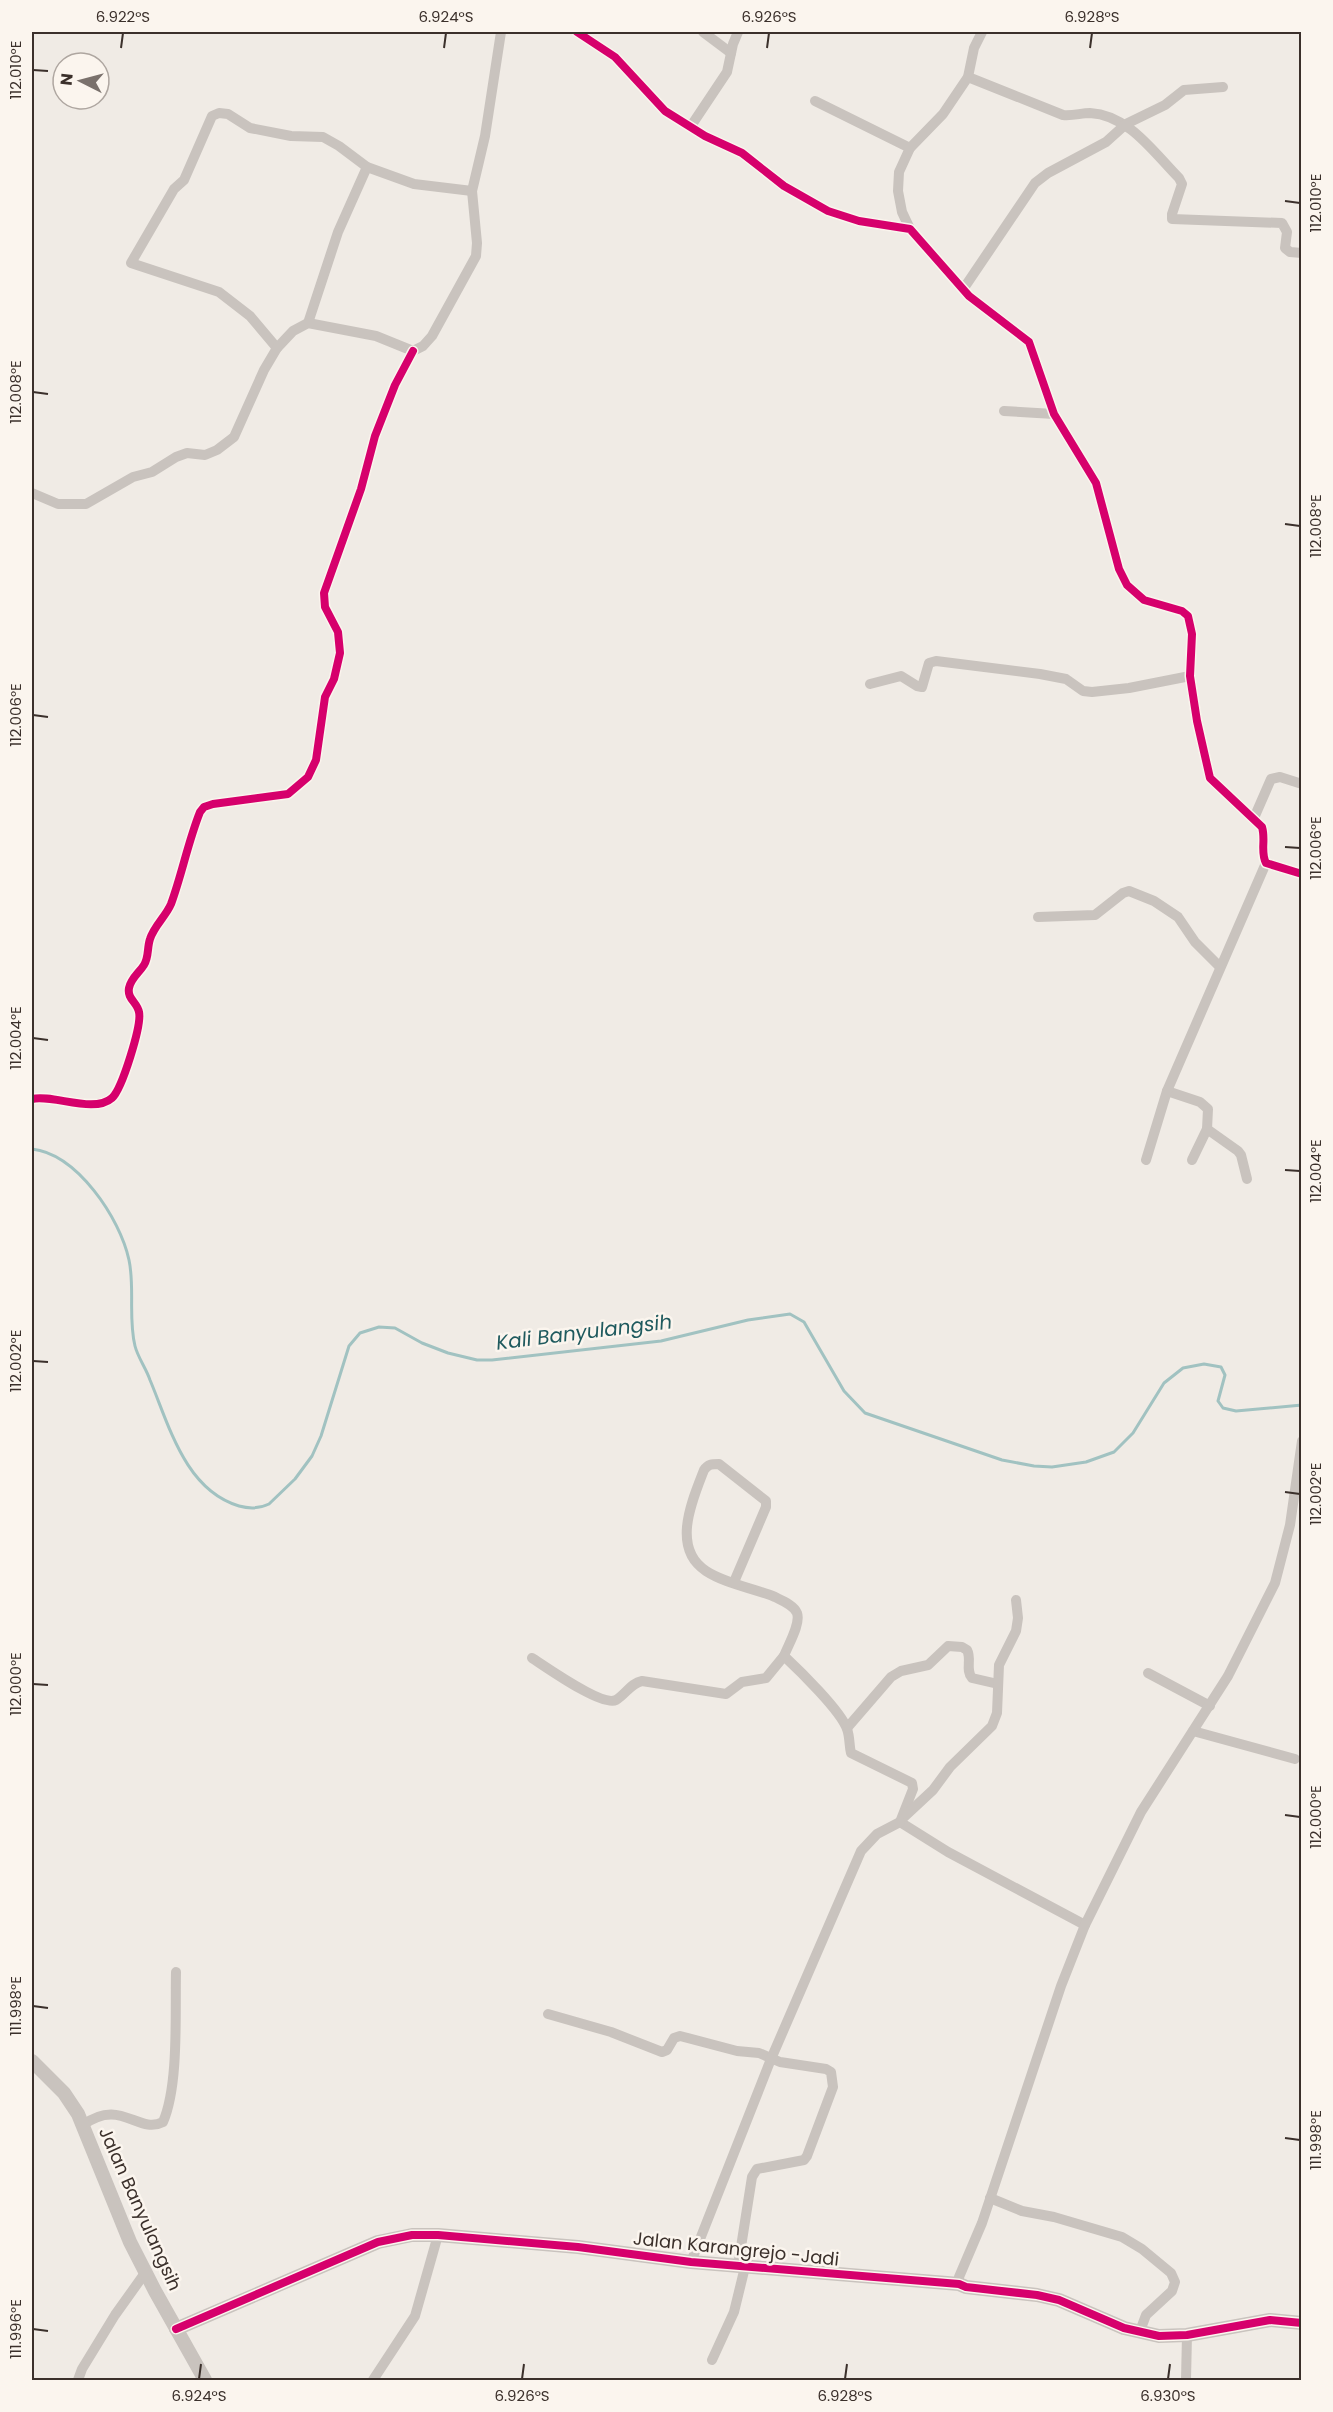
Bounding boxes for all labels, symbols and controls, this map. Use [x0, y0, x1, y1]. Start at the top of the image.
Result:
text: 6.922°S [96, 6, 150, 27]
text: 6.924°S [418, 6, 474, 27]
text: 6.926°S [741, 6, 797, 27]
text: 6.928°S [1064, 6, 1120, 27]
text: 112.010°E [5, 41, 26, 99]
north arrow [51, 51, 111, 111]
text: N [55, 72, 79, 87]
text: 112.010°E [1305, 174, 1326, 232]
text: 112.008°E [5, 360, 26, 424]
text: 112.008°E [1305, 494, 1326, 558]
text: 112.006°E [5, 683, 26, 747]
text: 112.006°E [1305, 816, 1326, 880]
text: 112.004°E [5, 1006, 26, 1070]
text: 112.004°E [1305, 1139, 1326, 1203]
water label: Kali Banyulangsih [495, 1307, 673, 1357]
text: 112.002°E [5, 1330, 26, 1392]
text: 112.002°E [1305, 1463, 1326, 1525]
text: 112.000°E [5, 1652, 26, 1716]
text: 112.000°E [1305, 1785, 1326, 1849]
text: 111.998°E [5, 1976, 26, 2036]
text: 111.998°E [1305, 2110, 1326, 2170]
street label: Jalan Banyulangsih [93, 2123, 188, 2295]
street label: Jalan Karangrejo -Jadi [632, 2225, 840, 2272]
text: 111.996°E [5, 2299, 26, 2359]
text: 6.924°S [171, 2385, 227, 2406]
text: 6.926°S [494, 2385, 550, 2406]
text: 6.928°S [817, 2385, 873, 2406]
text: 6.930°S [1140, 2385, 1196, 2406]

